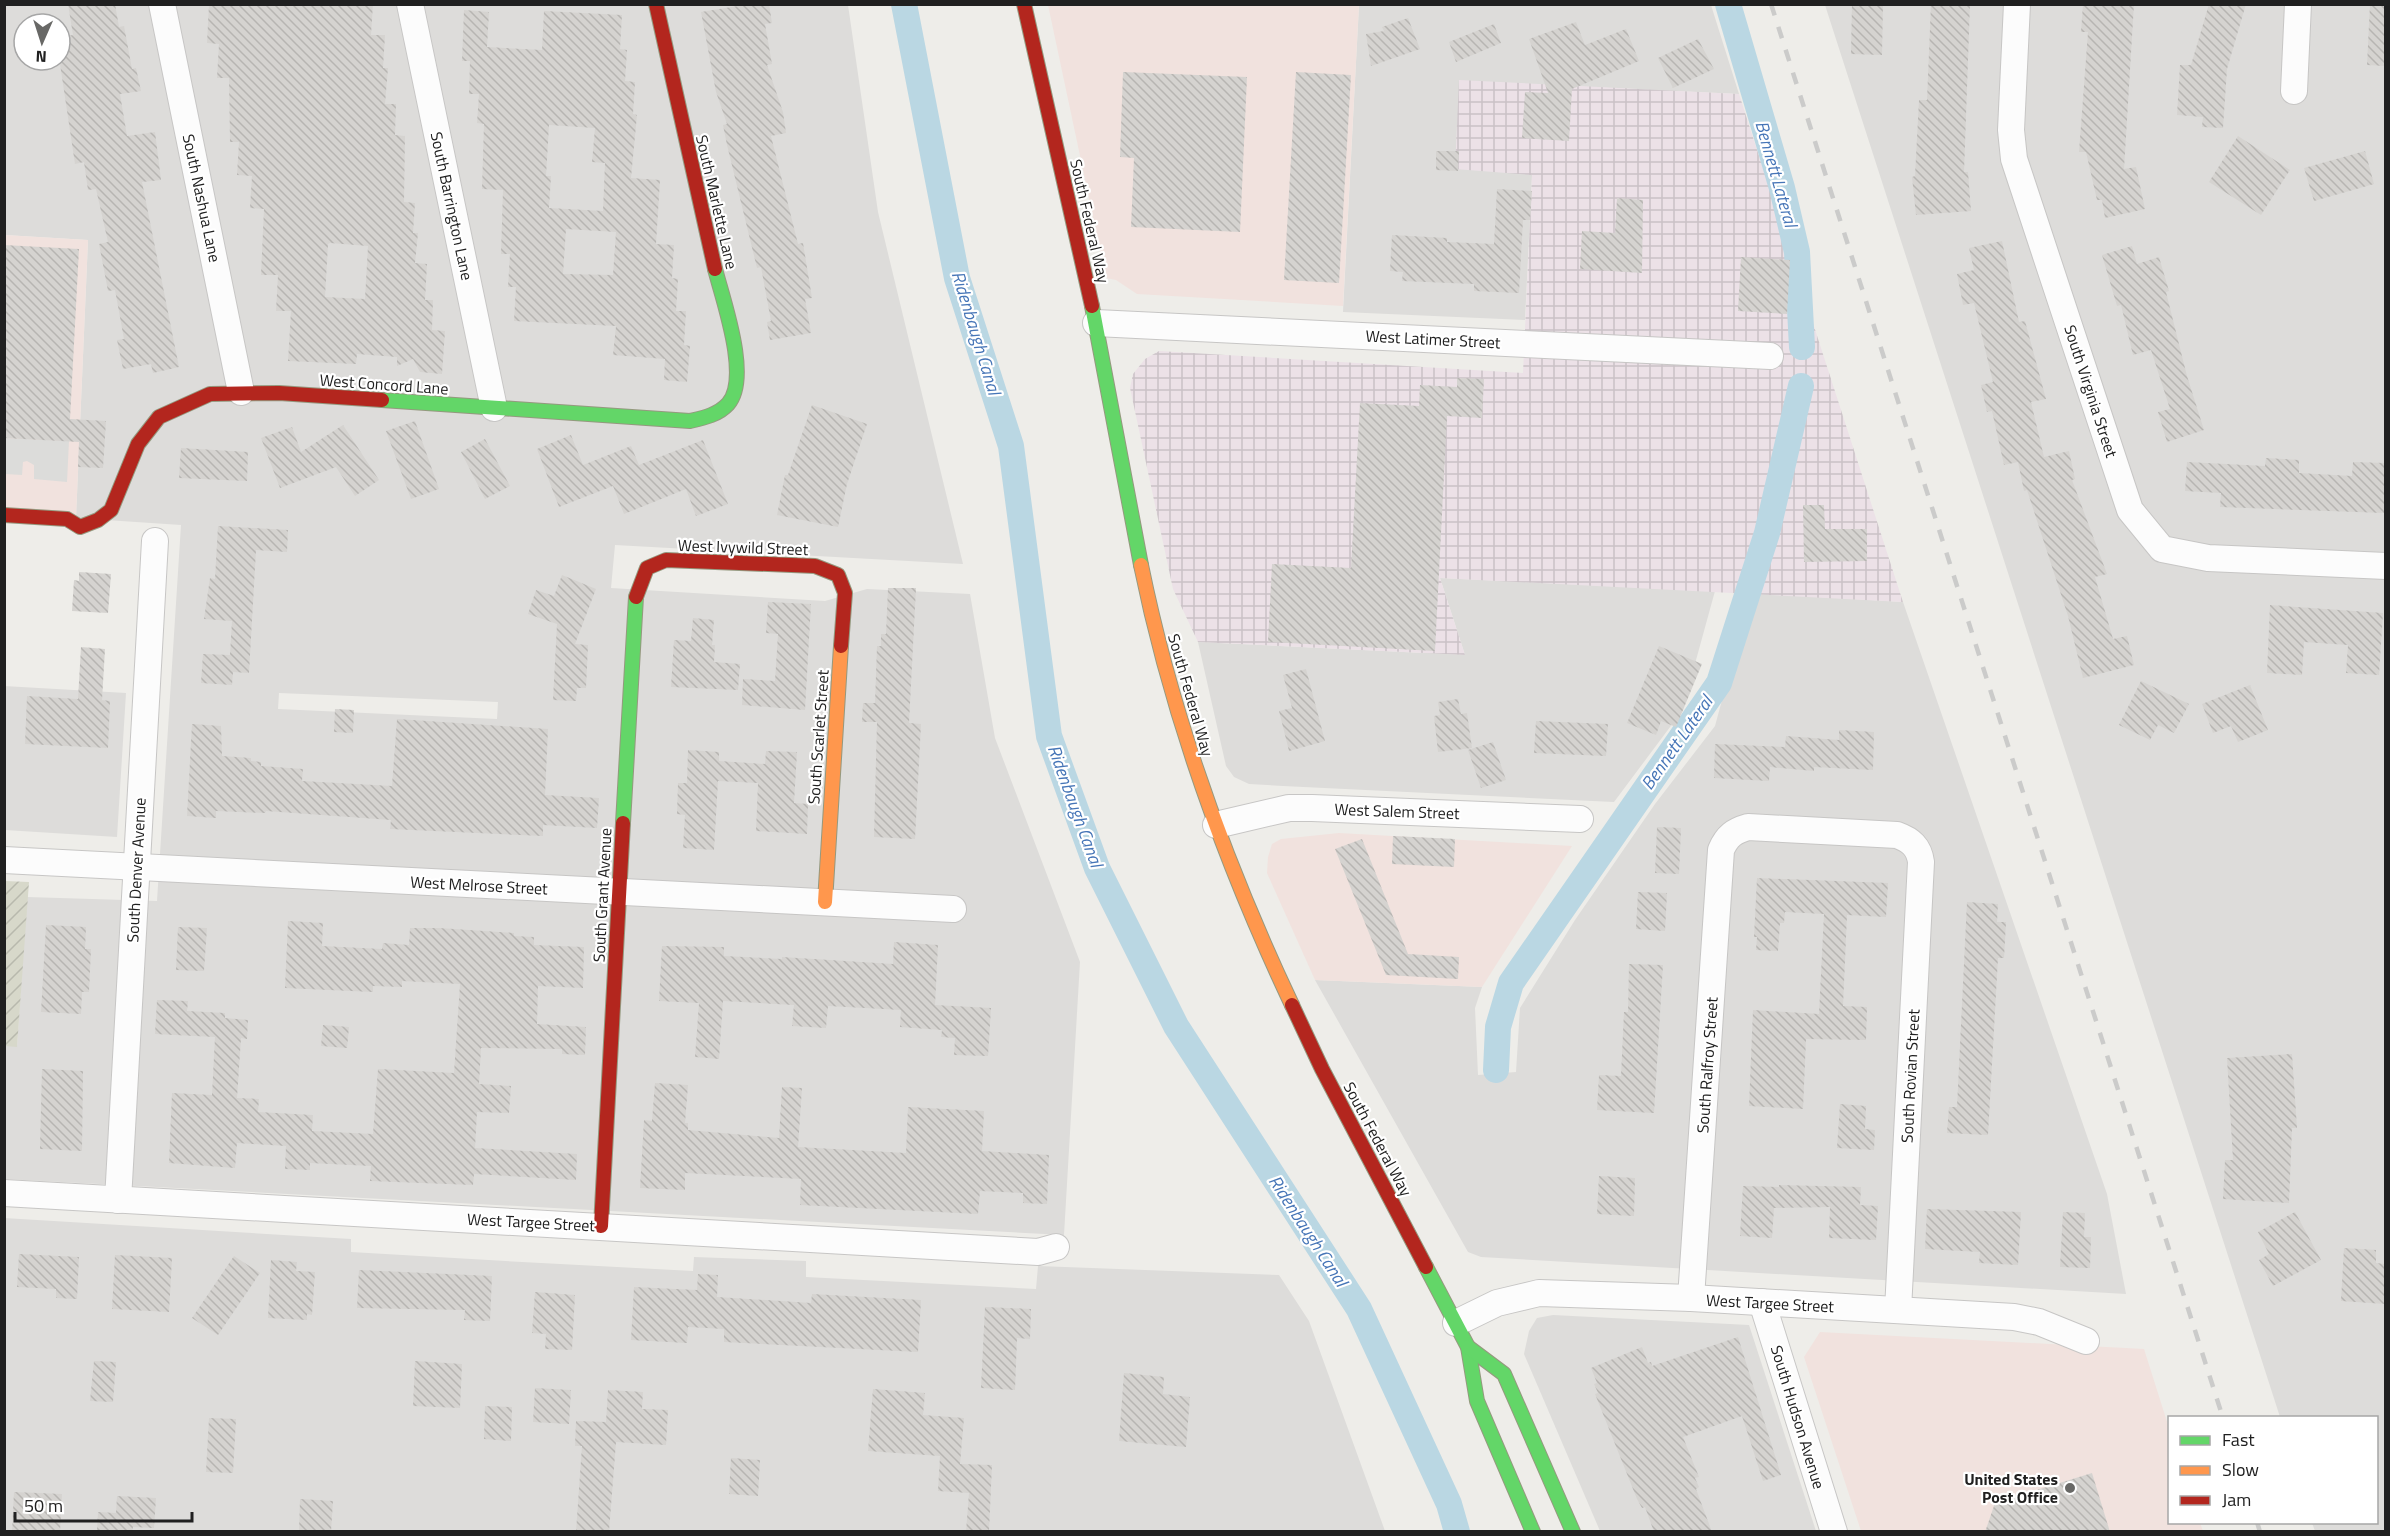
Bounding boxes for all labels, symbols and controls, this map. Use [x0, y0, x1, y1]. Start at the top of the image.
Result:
north arrow [12, 12, 72, 72]
text: N [35, 45, 47, 69]
water label: Bennett Lateral [1748, 118, 1805, 232]
street label: South Barrington Lane [425, 130, 479, 282]
street label: South Nashua Lane [177, 132, 227, 264]
street label: South Marlette Lane [690, 132, 744, 272]
street label: South Federal Way [1064, 157, 1116, 286]
water label: Ridenbaugh Canal [945, 268, 1009, 400]
street label: South Virginia Street [2058, 322, 2124, 461]
street label: West Latimer Street [1365, 323, 1501, 355]
street label: West Concord Lane [319, 368, 449, 400]
street label: West Ivywild Street [677, 533, 809, 561]
street label: South Federal Way [1162, 631, 1220, 759]
street label: South Scarlet Street [801, 669, 835, 805]
water label: Bennett Lateral [1634, 688, 1720, 795]
water label: Ridenbaugh Canal [1041, 741, 1111, 873]
street label: South Denver Avenue [120, 797, 152, 943]
street label: West Salem Street [1334, 797, 1460, 825]
street label: South Grant Avenue [586, 827, 618, 963]
street label: West Melrose Street [410, 869, 549, 901]
street label: South Ralfroy Street [1690, 996, 1724, 1134]
street label: South Rovian Street [1895, 1008, 1926, 1144]
street label: South Federal Way [1338, 1078, 1418, 1201]
water label: Ridenbaugh Canal [1262, 1170, 1356, 1294]
street label: West Targee Street [466, 1207, 596, 1237]
street label: West Targee Street [1705, 1288, 1835, 1318]
street label: South Hudson Avenue [1765, 1342, 1831, 1492]
legend [2168, 1416, 2378, 1524]
text: Fast [2222, 1426, 2255, 1453]
text: Slow [2222, 1456, 2259, 1483]
place label: United States Post Office [1964, 1467, 2058, 1509]
marker: United States Post Office [2063, 1481, 2077, 1495]
scale bar [15, 1485, 192, 1523]
text: Jam [2222, 1486, 2251, 1513]
text: 50 m [24, 1492, 63, 1519]

